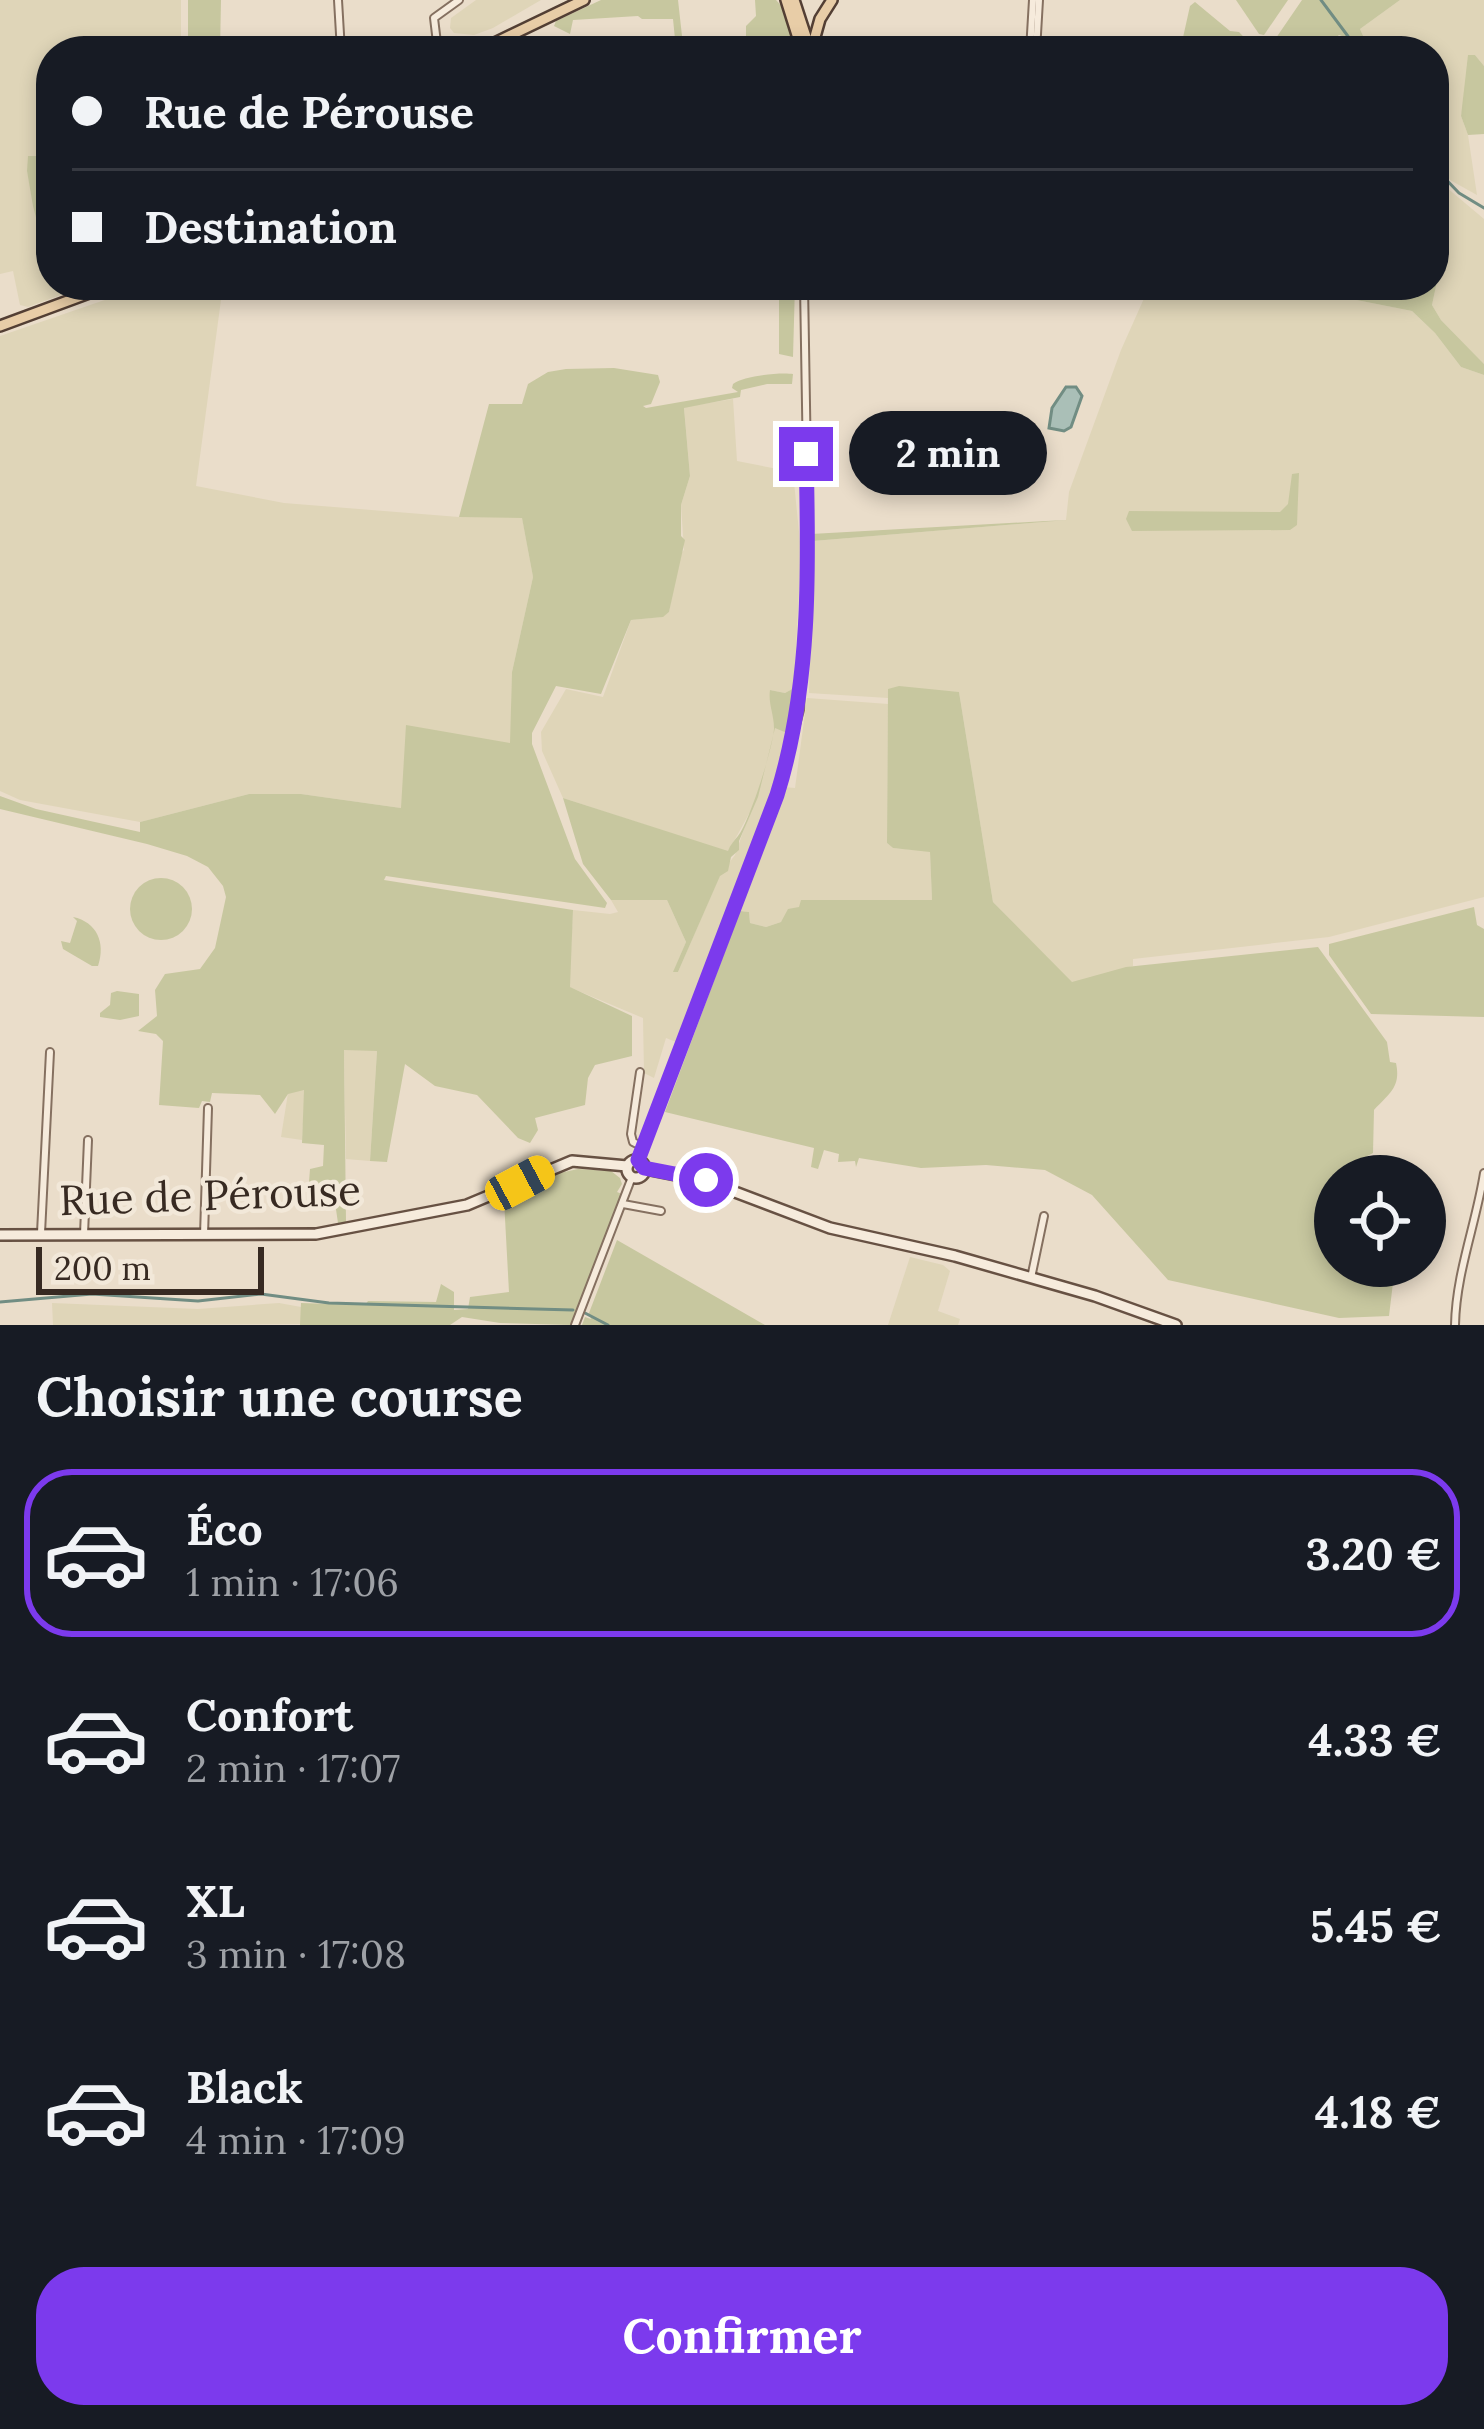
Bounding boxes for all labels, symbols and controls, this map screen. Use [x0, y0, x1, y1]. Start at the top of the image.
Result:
text: Rue de Pérouse [144, 83, 474, 140]
text: Destination [144, 198, 397, 255]
callout: 2 min [848, 412, 1046, 496]
route end [779, 427, 833, 481]
text: 2 min [896, 428, 1000, 478]
car [480, 1150, 560, 1216]
route start [679, 1153, 733, 1207]
map controls [1314, 1155, 1446, 1287]
button: locate [1314, 1155, 1446, 1287]
street label: Rue de Pérouse [58, 1163, 362, 1227]
scale bar [36, 1241, 264, 1294]
text: 200 m [54, 1247, 151, 1289]
text: Choisir une course [36, 1362, 523, 1431]
icon: car [42, 1499, 150, 1607]
text: Éco [186, 1500, 263, 1557]
text: 3.20 € [1305, 1525, 1442, 1582]
text: 1 min · 17:06 [186, 1557, 399, 1607]
icon: car [42, 1685, 150, 1793]
text: Confort [186, 1686, 353, 1743]
text: 4.33 € [1308, 1711, 1442, 1768]
text: 2 min · 17:07 [186, 1743, 400, 1793]
icon: car [42, 1871, 150, 1979]
text: XL [186, 1872, 245, 1929]
text: 5.45 € [1310, 1897, 1442, 1954]
text: 3 min · 17:08 [186, 1929, 406, 1979]
icon: car [42, 2057, 150, 2165]
text: Black [186, 2058, 303, 2115]
text: 4.18 € [1315, 2083, 1442, 2140]
text: 4 min · 17:09 [186, 2115, 406, 2165]
button: Confirmer [36, 2267, 1448, 2405]

